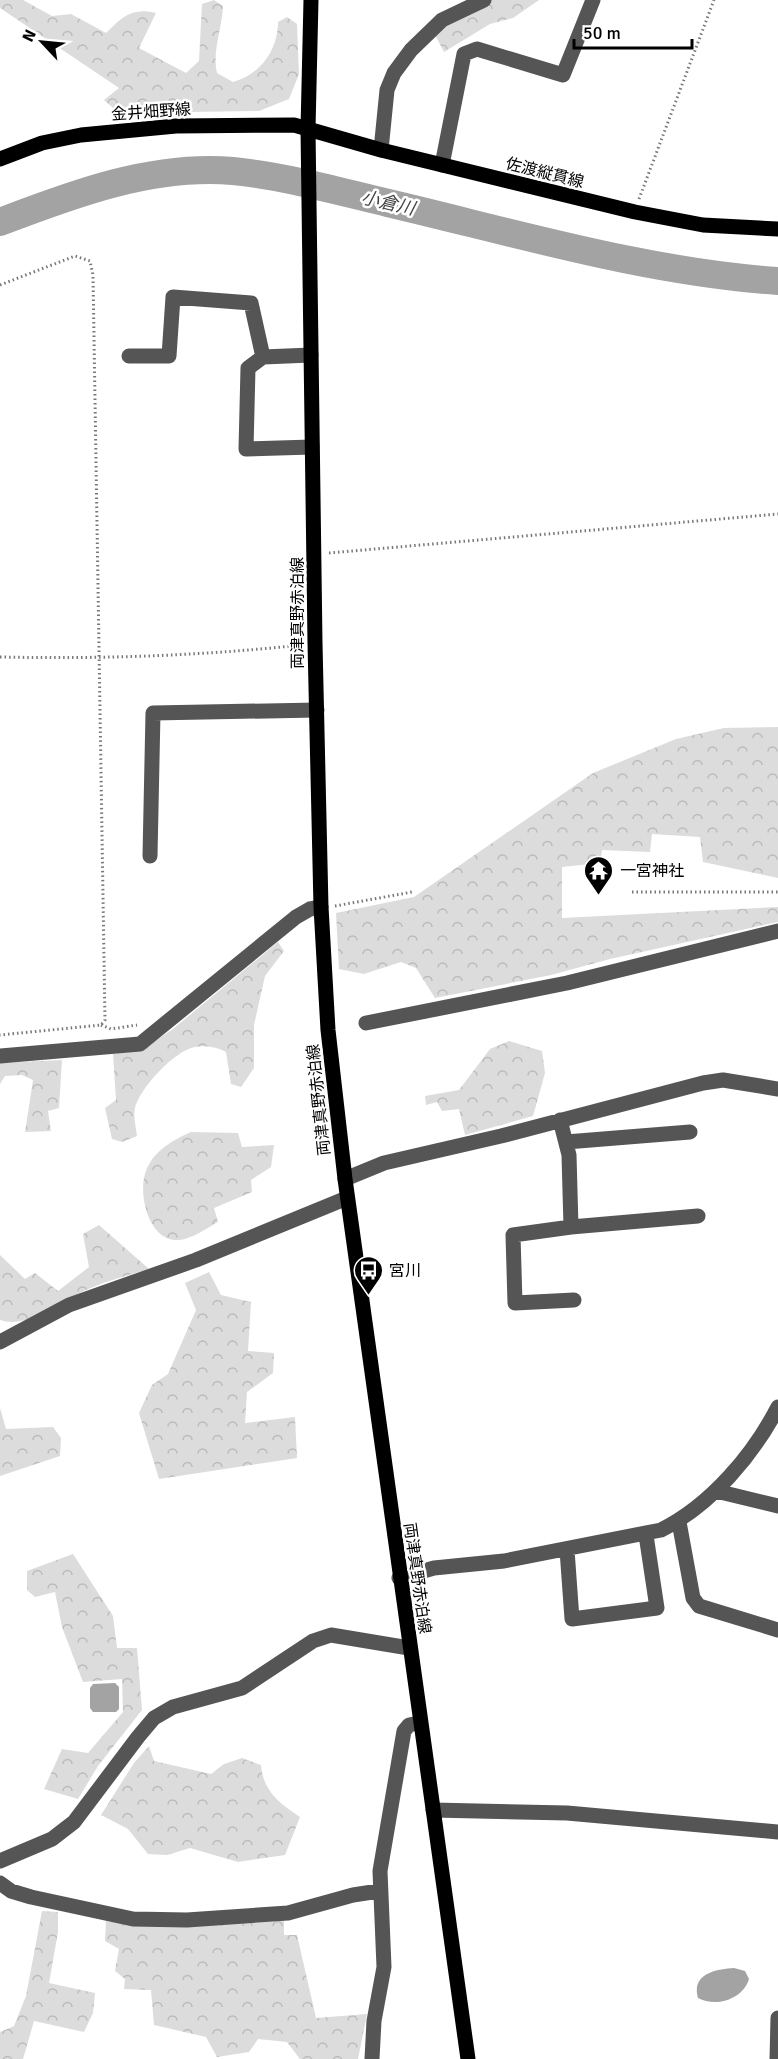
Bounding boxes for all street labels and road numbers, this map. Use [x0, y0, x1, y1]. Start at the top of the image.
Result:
street label: 金井畑野線 [110, 99, 192, 125]
street label: 佐渡縦貫線 [504, 154, 586, 192]
street label: 両津真野赤泊線 [288, 557, 308, 669]
street label: 両津真野赤泊線 [303, 1043, 335, 1157]
street label: 両津真野赤泊線 [399, 1521, 435, 1635]

